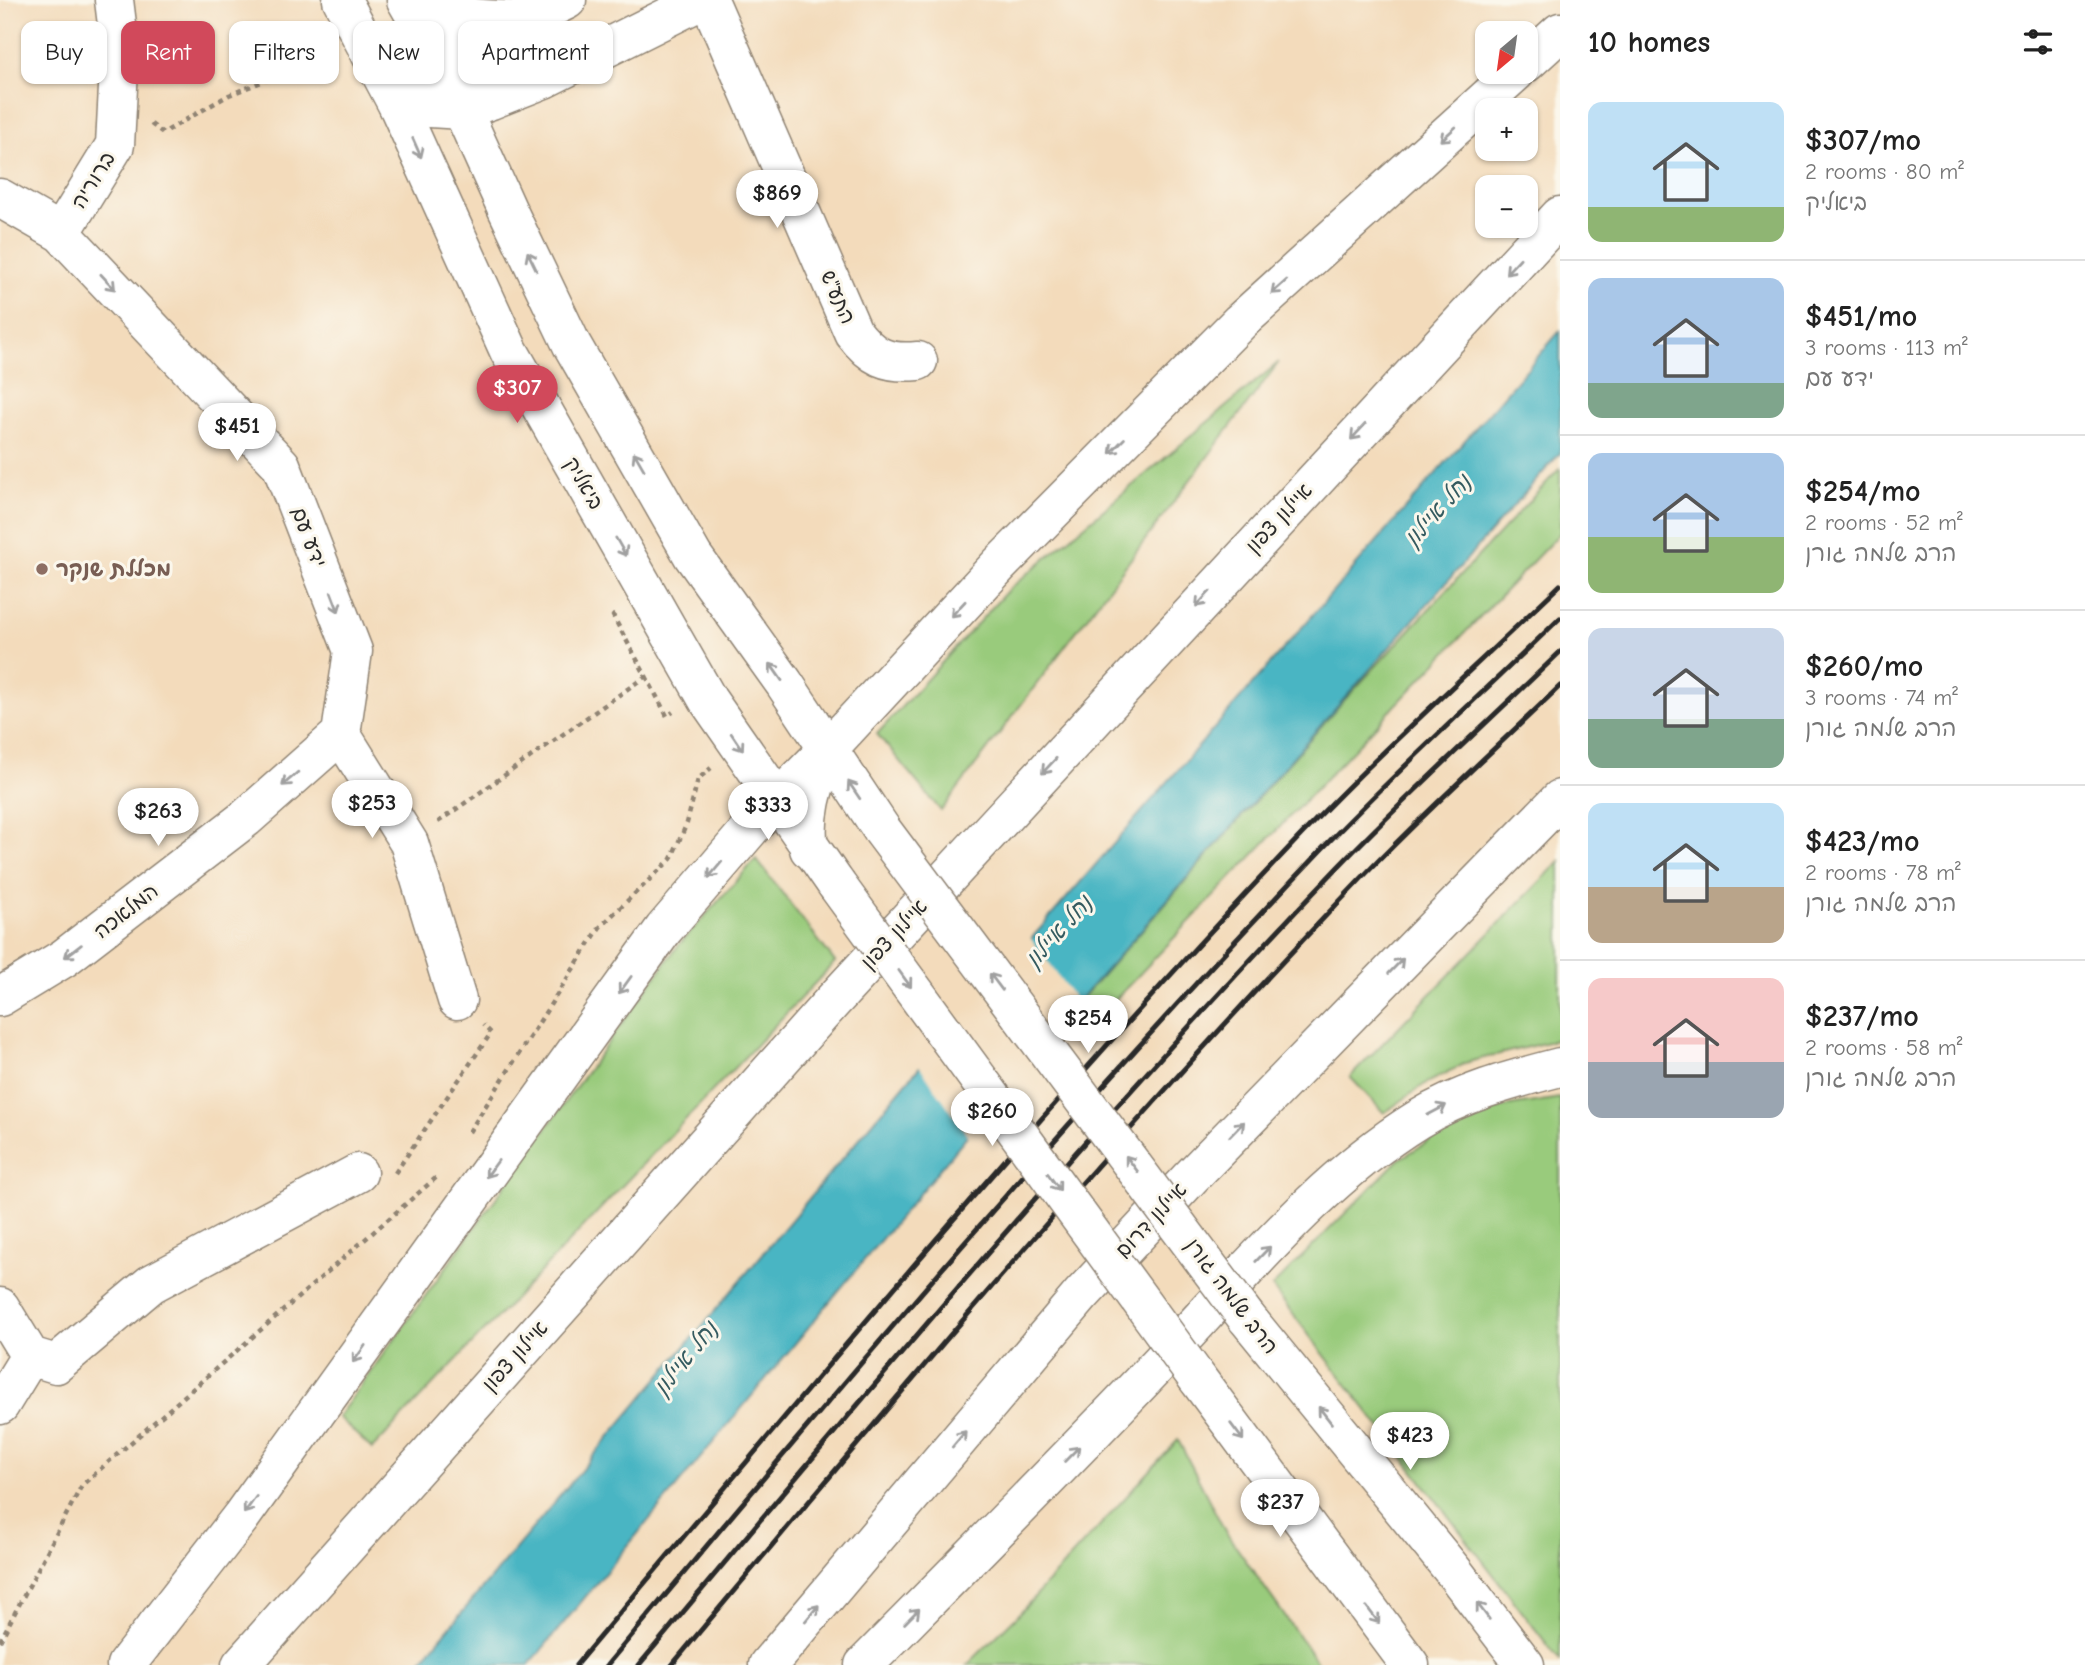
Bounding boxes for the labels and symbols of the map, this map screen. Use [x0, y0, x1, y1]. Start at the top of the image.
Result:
north arrow [1475, 21, 1538, 84]
one-way arrow [1439, 126, 1457, 142]
one-way arrow [411, 137, 424, 158]
street label: ברוריה [66, 147, 120, 213]
pin: $869 [736, 170, 818, 230]
one-way arrow [524, 251, 538, 272]
one-way arrow [1505, 257, 1522, 274]
street label: התע"ש [816, 267, 860, 327]
one-way arrow [99, 273, 116, 290]
one-way arrow [1271, 278, 1288, 295]
pin: $307 [476, 366, 558, 425]
pin: $451 [196, 404, 278, 463]
one-way arrow [1350, 423, 1367, 440]
one-way arrow [1108, 437, 1125, 454]
one-way arrow [632, 451, 645, 472]
street label: ביאליק [559, 452, 609, 514]
water label: נחל איילון [1398, 468, 1478, 552]
street label: איילון צפון [1241, 478, 1318, 558]
street label: ידע עם [287, 503, 331, 571]
one-way arrow [614, 536, 628, 556]
place label: מכללת שנקר [56, 557, 171, 582]
marker: מכללת שנקר [34, 561, 50, 577]
one-way arrow [1195, 590, 1212, 607]
one-way arrow [329, 591, 342, 613]
one-way arrow [950, 600, 966, 618]
one-way arrow [769, 663, 783, 682]
one-way arrow [730, 732, 744, 751]
one-way arrow [1041, 757, 1057, 775]
one-way arrow [282, 771, 299, 788]
pin: $253 [331, 780, 413, 840]
one-way arrow [847, 781, 861, 800]
pin: $333 [727, 782, 809, 842]
pin: $263 [117, 788, 199, 848]
one-way arrow [707, 861, 723, 879]
street label: המלאכה [89, 878, 163, 944]
water label: נחל איילון [1019, 889, 1099, 973]
street label: איילון צפון [856, 894, 933, 974]
one-way arrow [65, 944, 83, 959]
one-way arrow [1387, 958, 1404, 975]
one-way arrow [898, 969, 912, 988]
one-way arrow [988, 973, 1003, 992]
one-way arrow [617, 975, 632, 994]
pin: $254 [1047, 996, 1129, 1055]
pin: $260 [951, 1088, 1033, 1148]
one-way arrow [1426, 1102, 1447, 1116]
one-way arrow [1229, 1121, 1246, 1138]
one-way arrow [1125, 1155, 1139, 1174]
one-way arrow [484, 1159, 499, 1178]
one-way arrow [1046, 1172, 1061, 1191]
street label: איילון דרום [1110, 1178, 1192, 1263]
street label: הרב שלמה גורן [1180, 1234, 1283, 1359]
one-way arrow [1254, 1246, 1271, 1263]
water label: נחל איילון [648, 1315, 725, 1401]
street label: איילון צפון [477, 1316, 554, 1397]
one-way arrow [352, 1344, 366, 1363]
one-way arrow [1317, 1407, 1332, 1425]
pin: $423 [1369, 1412, 1451, 1472]
one-way arrow [1230, 1423, 1245, 1441]
one-way arrow [951, 1431, 967, 1449]
one-way arrow [1063, 1446, 1080, 1463]
pin: $237 [1239, 1480, 1321, 1539]
one-way arrow [243, 1495, 258, 1514]
one-way arrow [1476, 1602, 1491, 1620]
one-way arrow [804, 1604, 820, 1622]
one-way arrow [1366, 1605, 1381, 1624]
one-way arrow [903, 1608, 920, 1625]

